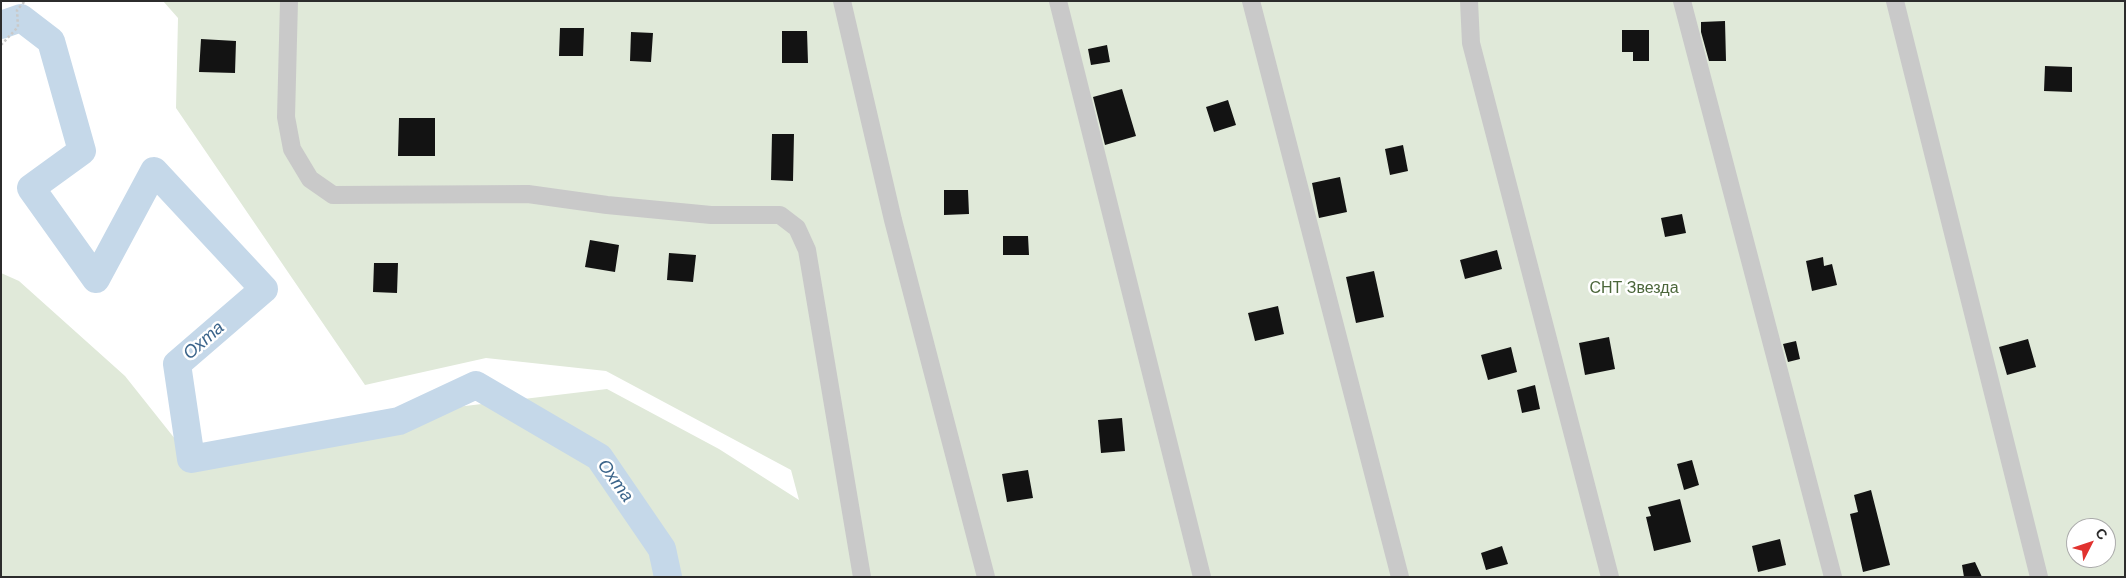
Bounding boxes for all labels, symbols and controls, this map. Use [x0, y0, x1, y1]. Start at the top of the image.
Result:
park label: СНТ Звезда [1589, 279, 1679, 299]
water label: Охта [179, 317, 229, 365]
water label: Охта [592, 455, 638, 507]
north arrow [2066, 518, 2116, 568]
text: С [2092, 525, 2111, 543]

